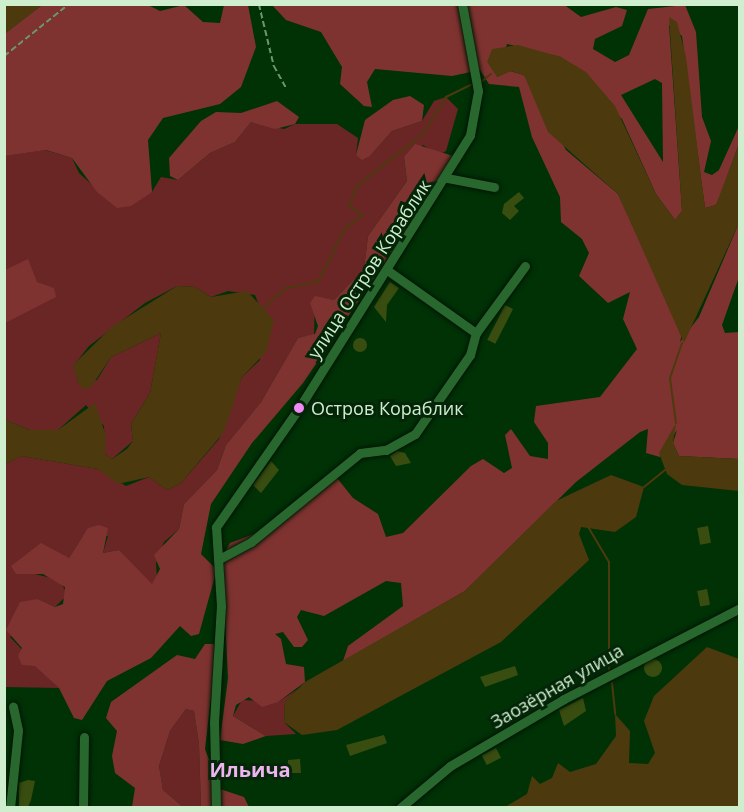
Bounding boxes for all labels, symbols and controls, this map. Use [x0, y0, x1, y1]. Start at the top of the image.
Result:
street label: улица Остров Кораблик [303, 175, 435, 363]
place label: Остров Кораблик [311, 397, 464, 419]
marker: Остров Кораблик [292, 401, 306, 415]
street label: Заозёрная улица [487, 639, 627, 733]
district label: Ильича [209, 757, 291, 781]

